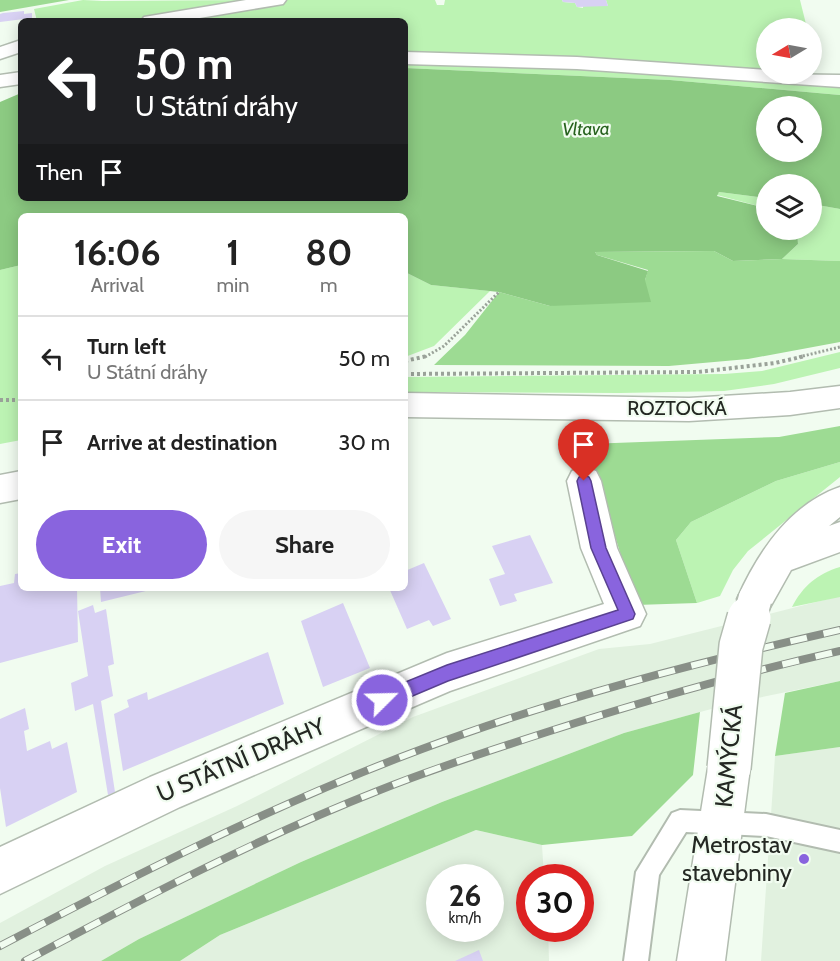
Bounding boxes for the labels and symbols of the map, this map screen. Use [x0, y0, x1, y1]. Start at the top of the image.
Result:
north arrow [756, 18, 822, 84]
water label: Vltava [562, 118, 610, 140]
street label: ROZTOCKÁ [627, 396, 727, 420]
pin [558, 419, 609, 481]
position arrow [350, 668, 414, 732]
street label: KAMÝCKÁ [709, 703, 748, 809]
street label: U STÁTNÍ DRÁHY [152, 711, 330, 808]
place label: Metrostav stavebniny [682, 830, 792, 887]
marker: Metrostav stavebniny [797, 852, 811, 866]
speed limit sign: 30 [516, 864, 594, 942]

